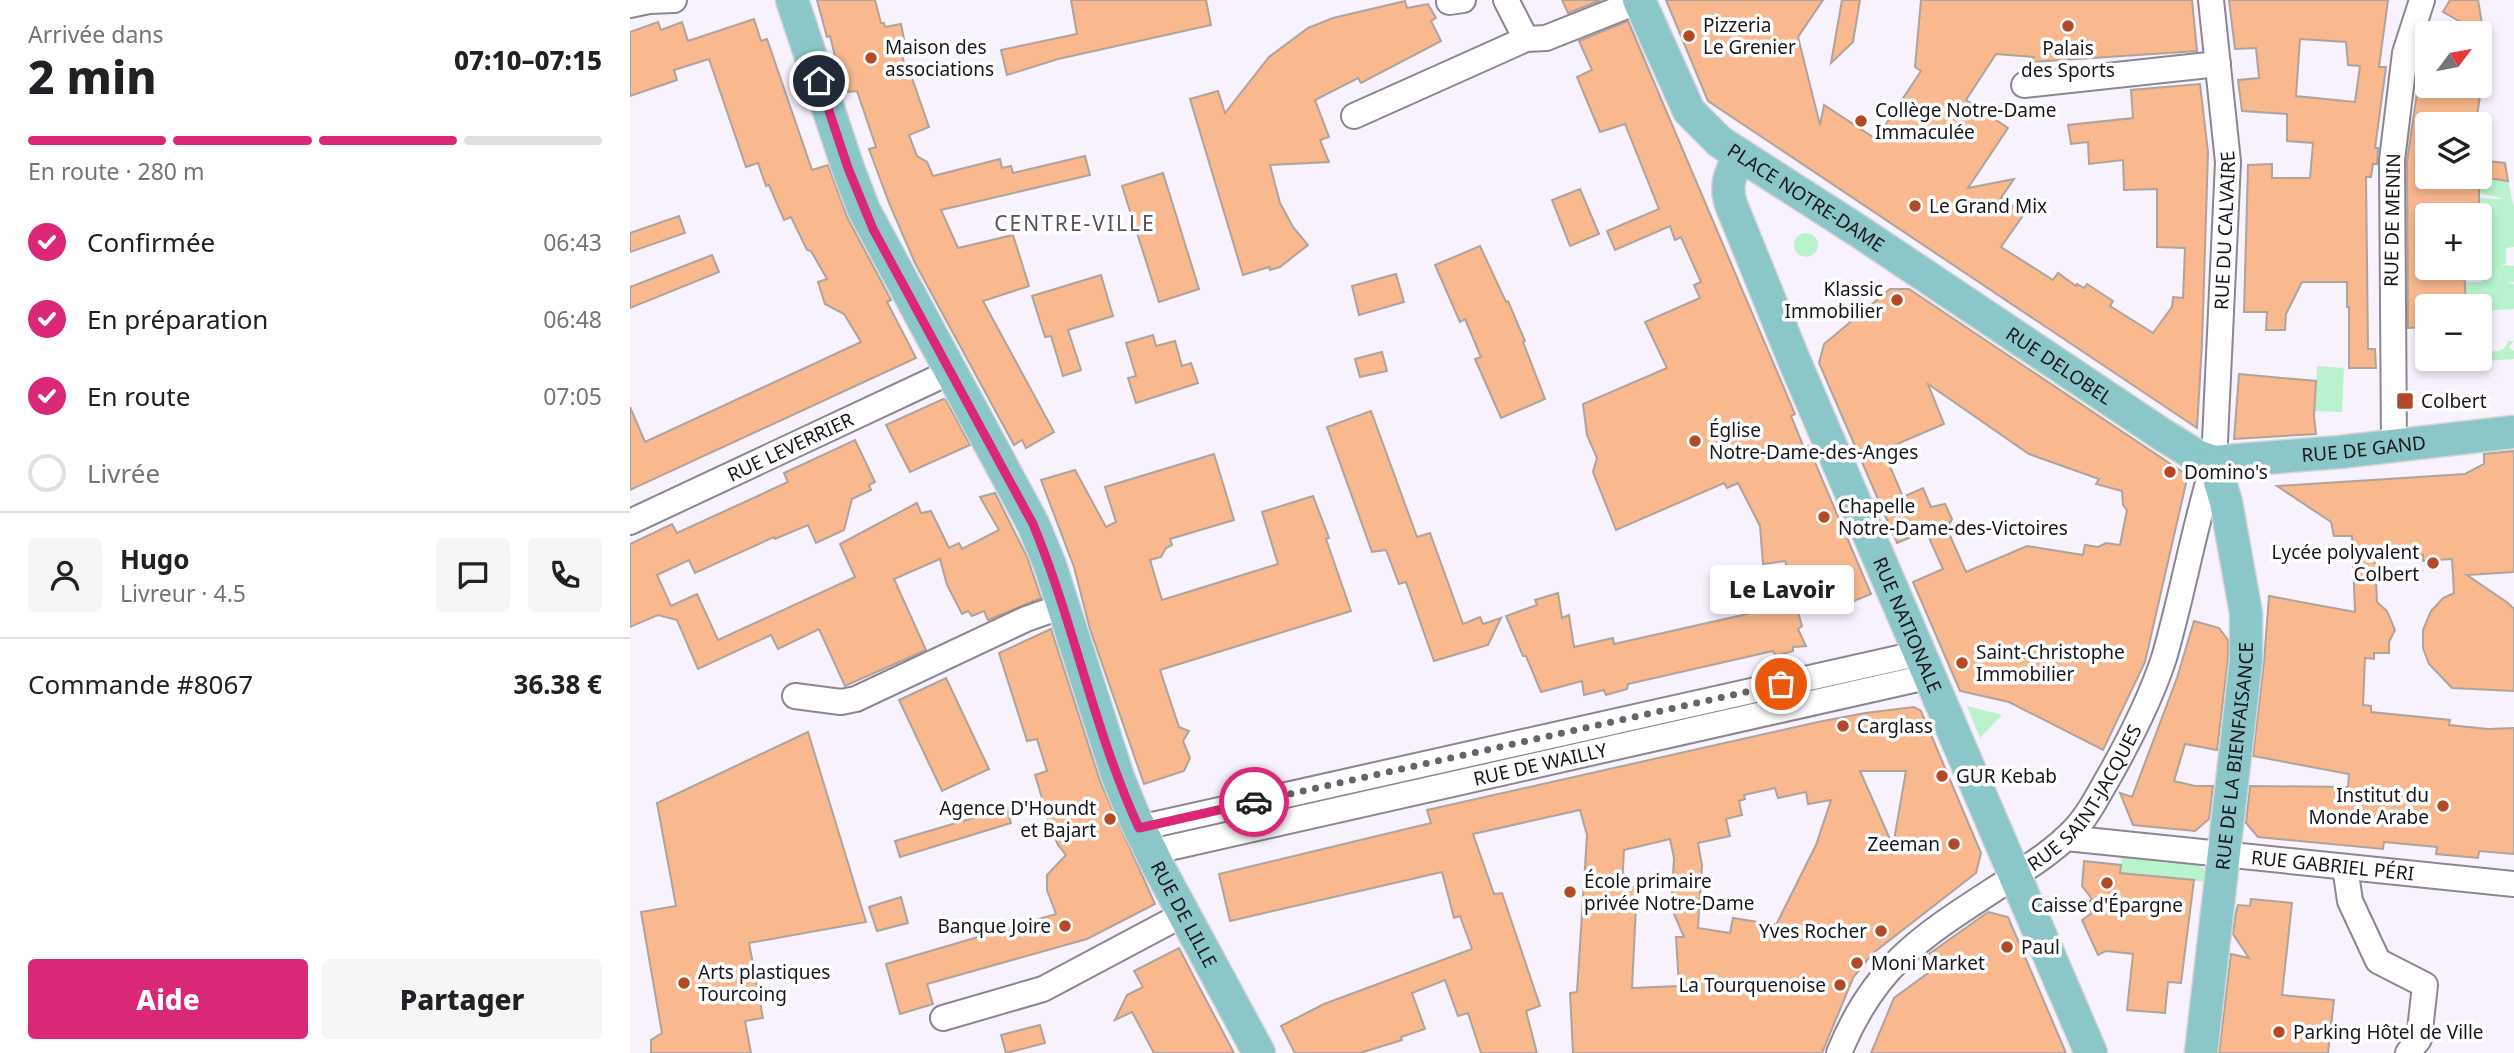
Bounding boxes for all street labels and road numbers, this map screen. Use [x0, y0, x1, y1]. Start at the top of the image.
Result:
street label: PLACE NOTRE-DAME [1723, 137, 1890, 258]
street label: RUE DU CALVAIRE [2208, 150, 2241, 311]
street label: RUE DE MENIN [2378, 153, 2406, 287]
street label: RUE DELOBEL [2001, 321, 2118, 411]
street label: RUE LEVERRIER [723, 406, 858, 488]
street label: RUE DE GAND [2300, 429, 2427, 468]
street label: RUE NATIONALE [1867, 553, 1948, 697]
street label: RUE DE LA BIENFAISANCE [2209, 642, 2259, 871]
street label: RUE SAINT-JACQUES [2022, 720, 2148, 877]
street label: RUE DE WAILLY [1471, 736, 1610, 792]
street label: RUE GABRIEL PÉRI [2250, 844, 2415, 887]
street label: RUE DE LILLE [1145, 856, 1223, 972]

